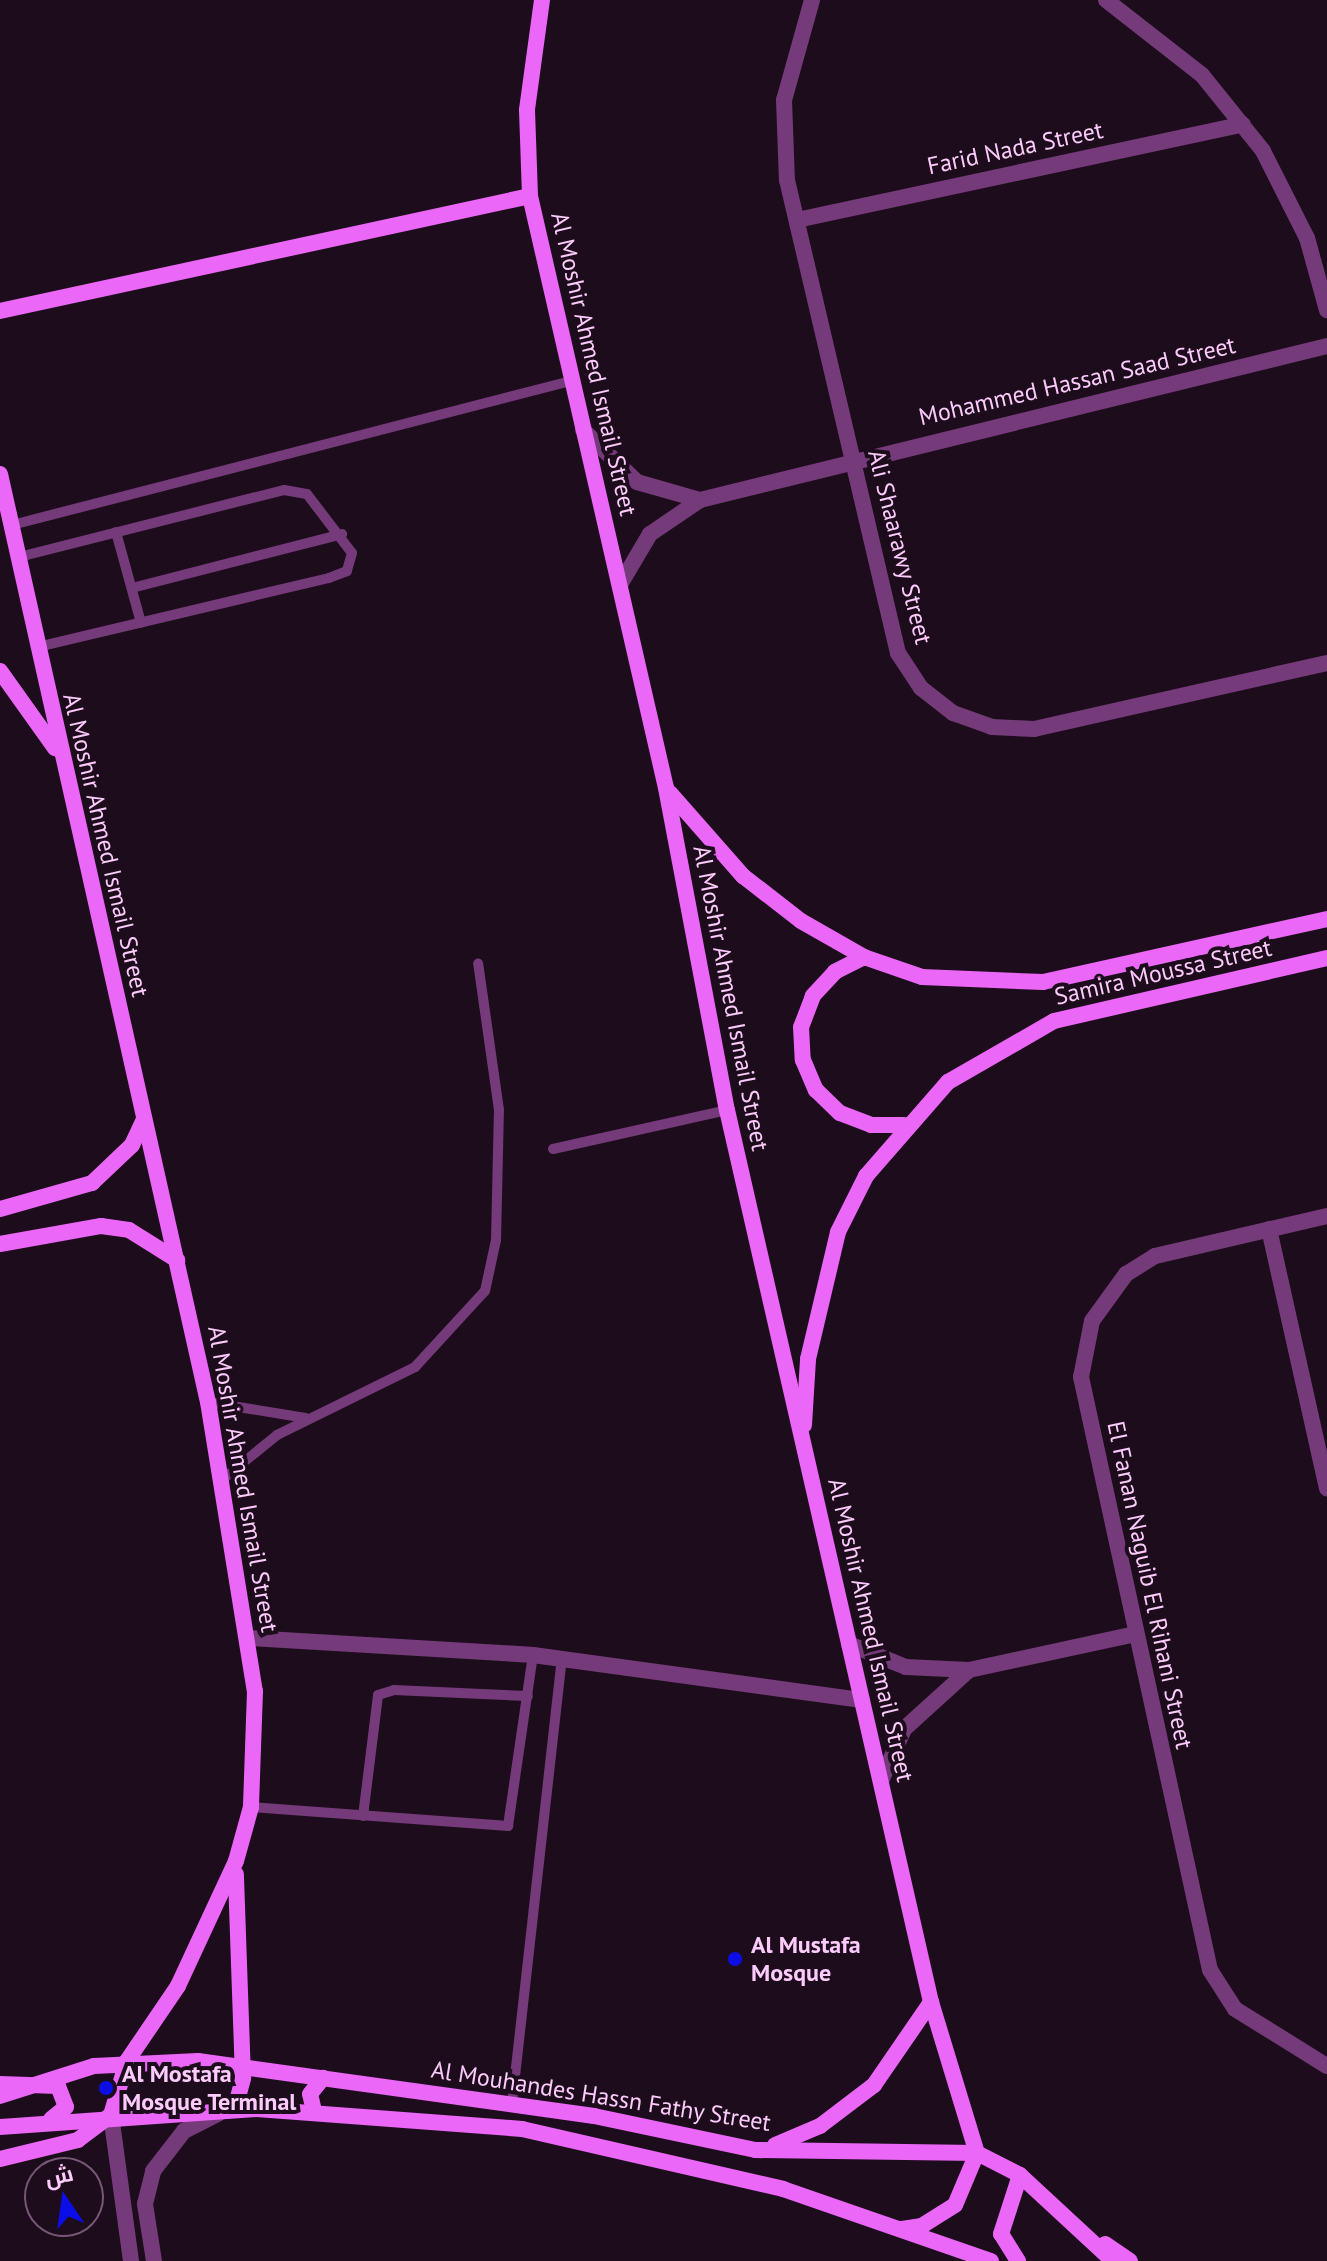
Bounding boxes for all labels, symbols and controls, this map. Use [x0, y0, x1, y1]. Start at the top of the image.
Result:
street label: Farid Nada Street [925, 115, 1105, 181]
street label: Al Moshir Ahmed Ismail Street [545, 209, 643, 519]
street label: Mohammed Hassan Saad Street [916, 331, 1238, 431]
street label: Ali Shaarawy Street [862, 446, 938, 648]
street label: Al Moshir Ahmed Ismail Street [57, 690, 155, 1000]
street label: Al Moshir Ahmed Ismail Street [687, 842, 775, 1154]
street label: Samira Moussa Street [1052, 933, 1274, 1011]
street label: Al Moshir Ahmed Ismail Street [202, 1323, 284, 1635]
street label: El Fanan Naguib El Rihani Street [1101, 1419, 1199, 1751]
street label: Al Moshir Ahmed Ismail Street [822, 1475, 920, 1785]
place label: Al Mustafa Mosque [751, 1931, 861, 1987]
marker: Al Mustafa Mosque [726, 1950, 744, 1968]
street label: Al Mouhandes Hassn Fathy Street [429, 2055, 773, 2137]
place label: Al Mostafa Mosque Terminal [122, 2060, 297, 2116]
marker: Al Mostafa Mosque Terminal [97, 2079, 115, 2097]
north arrow [24, 2157, 104, 2237]
text: ش [42, 2159, 76, 2192]

